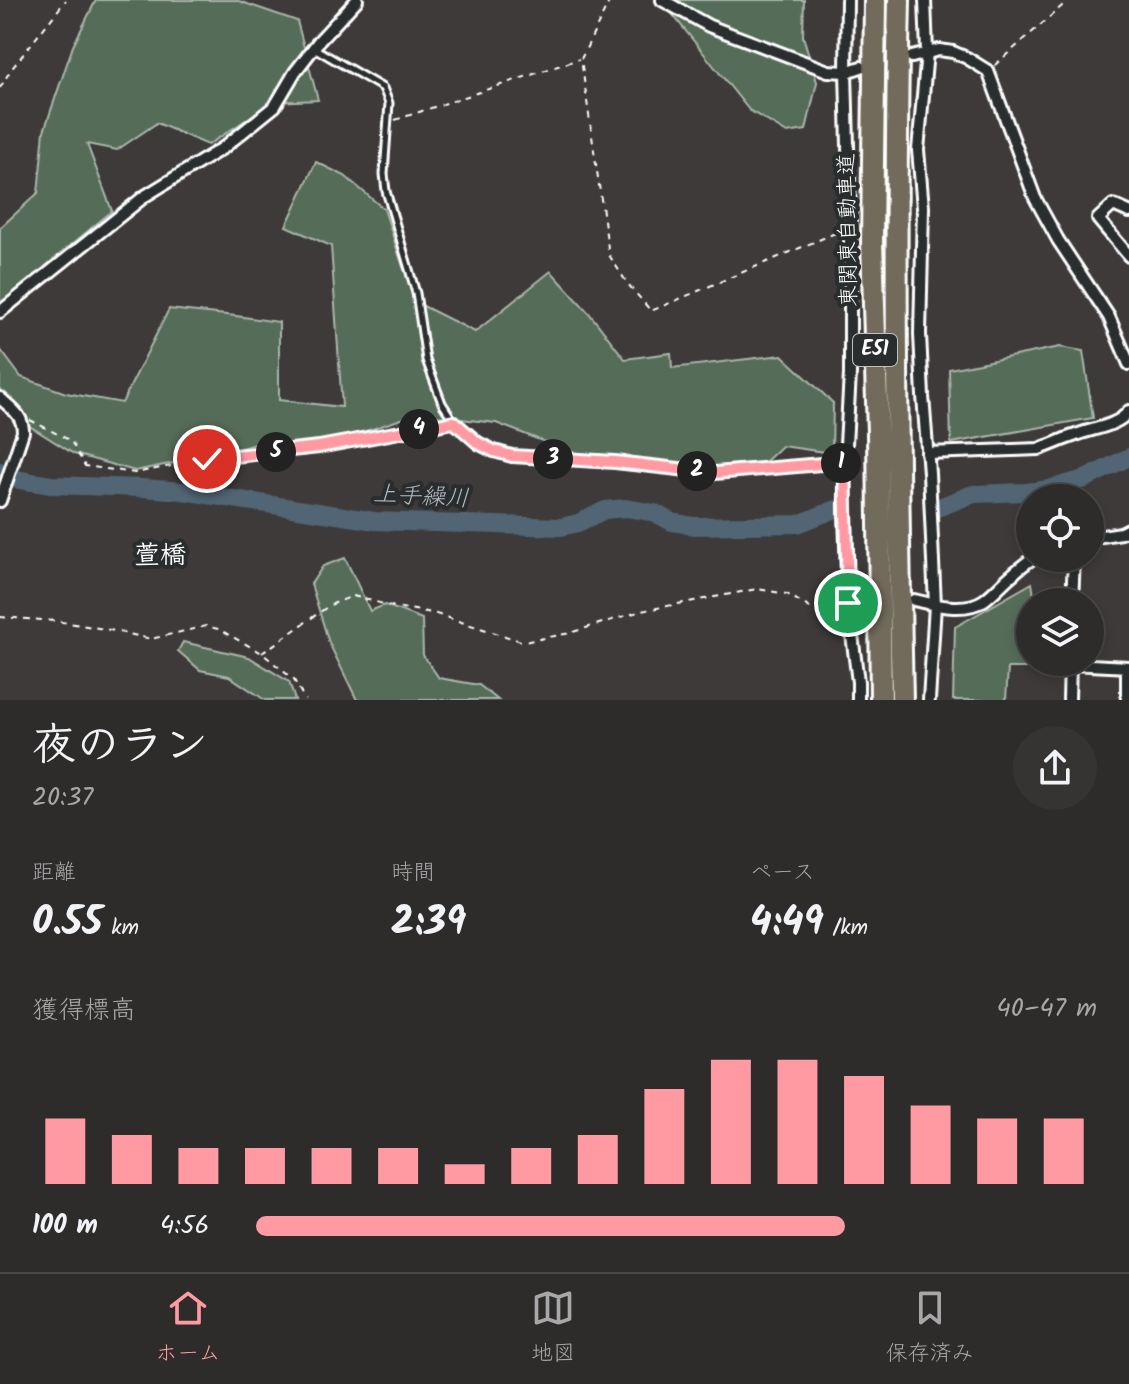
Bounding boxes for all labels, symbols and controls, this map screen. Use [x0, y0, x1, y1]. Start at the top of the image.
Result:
street label: 東関東自動車道 [830, 153, 868, 307]
road number: E51 [853, 334, 897, 366]
pin: 4 [399, 409, 439, 449]
text: 4 [413, 411, 425, 446]
pin [173, 425, 241, 493]
pin: 5 [256, 432, 296, 472]
text: 5 [270, 434, 282, 469]
icon: check [185, 437, 229, 481]
pin: 3 [533, 439, 573, 479]
text: 3 [547, 441, 559, 476]
pin: 1 [821, 443, 861, 483]
text: 1 [838, 445, 844, 480]
pin: 2 [677, 451, 717, 491]
text: 2 [691, 453, 703, 488]
water label: 上手繰川 [372, 475, 470, 519]
map controls [1016, 484, 1104, 676]
button: locate [1016, 484, 1104, 572]
district label: 萱橋 [134, 535, 186, 577]
pin [814, 569, 882, 637]
icon: arrive [826, 581, 870, 625]
button: layers [1016, 588, 1104, 676]
text: 夜のラン [32, 712, 208, 782]
button: share [1013, 726, 1097, 810]
text: 20:37 [32, 777, 93, 819]
text: 距離 [32, 856, 76, 891]
text: 時間 [391, 856, 435, 891]
text: ペース [750, 856, 815, 891]
text: 0.55 [32, 891, 102, 955]
text: 2:39 [391, 891, 466, 955]
text: 4:49 [750, 891, 824, 955]
text: km [102, 911, 139, 946]
text: /km [824, 911, 868, 946]
text: 40–47 m [996, 988, 1097, 1030]
text: 獲得標高 [32, 990, 136, 1032]
text: 100 m [32, 1205, 98, 1247]
text: 4:56 [160, 1205, 209, 1247]
tab: ホーム [155, 1286, 220, 1372]
tab: 地図 [531, 1286, 575, 1372]
tab: 保存済み [886, 1286, 974, 1372]

